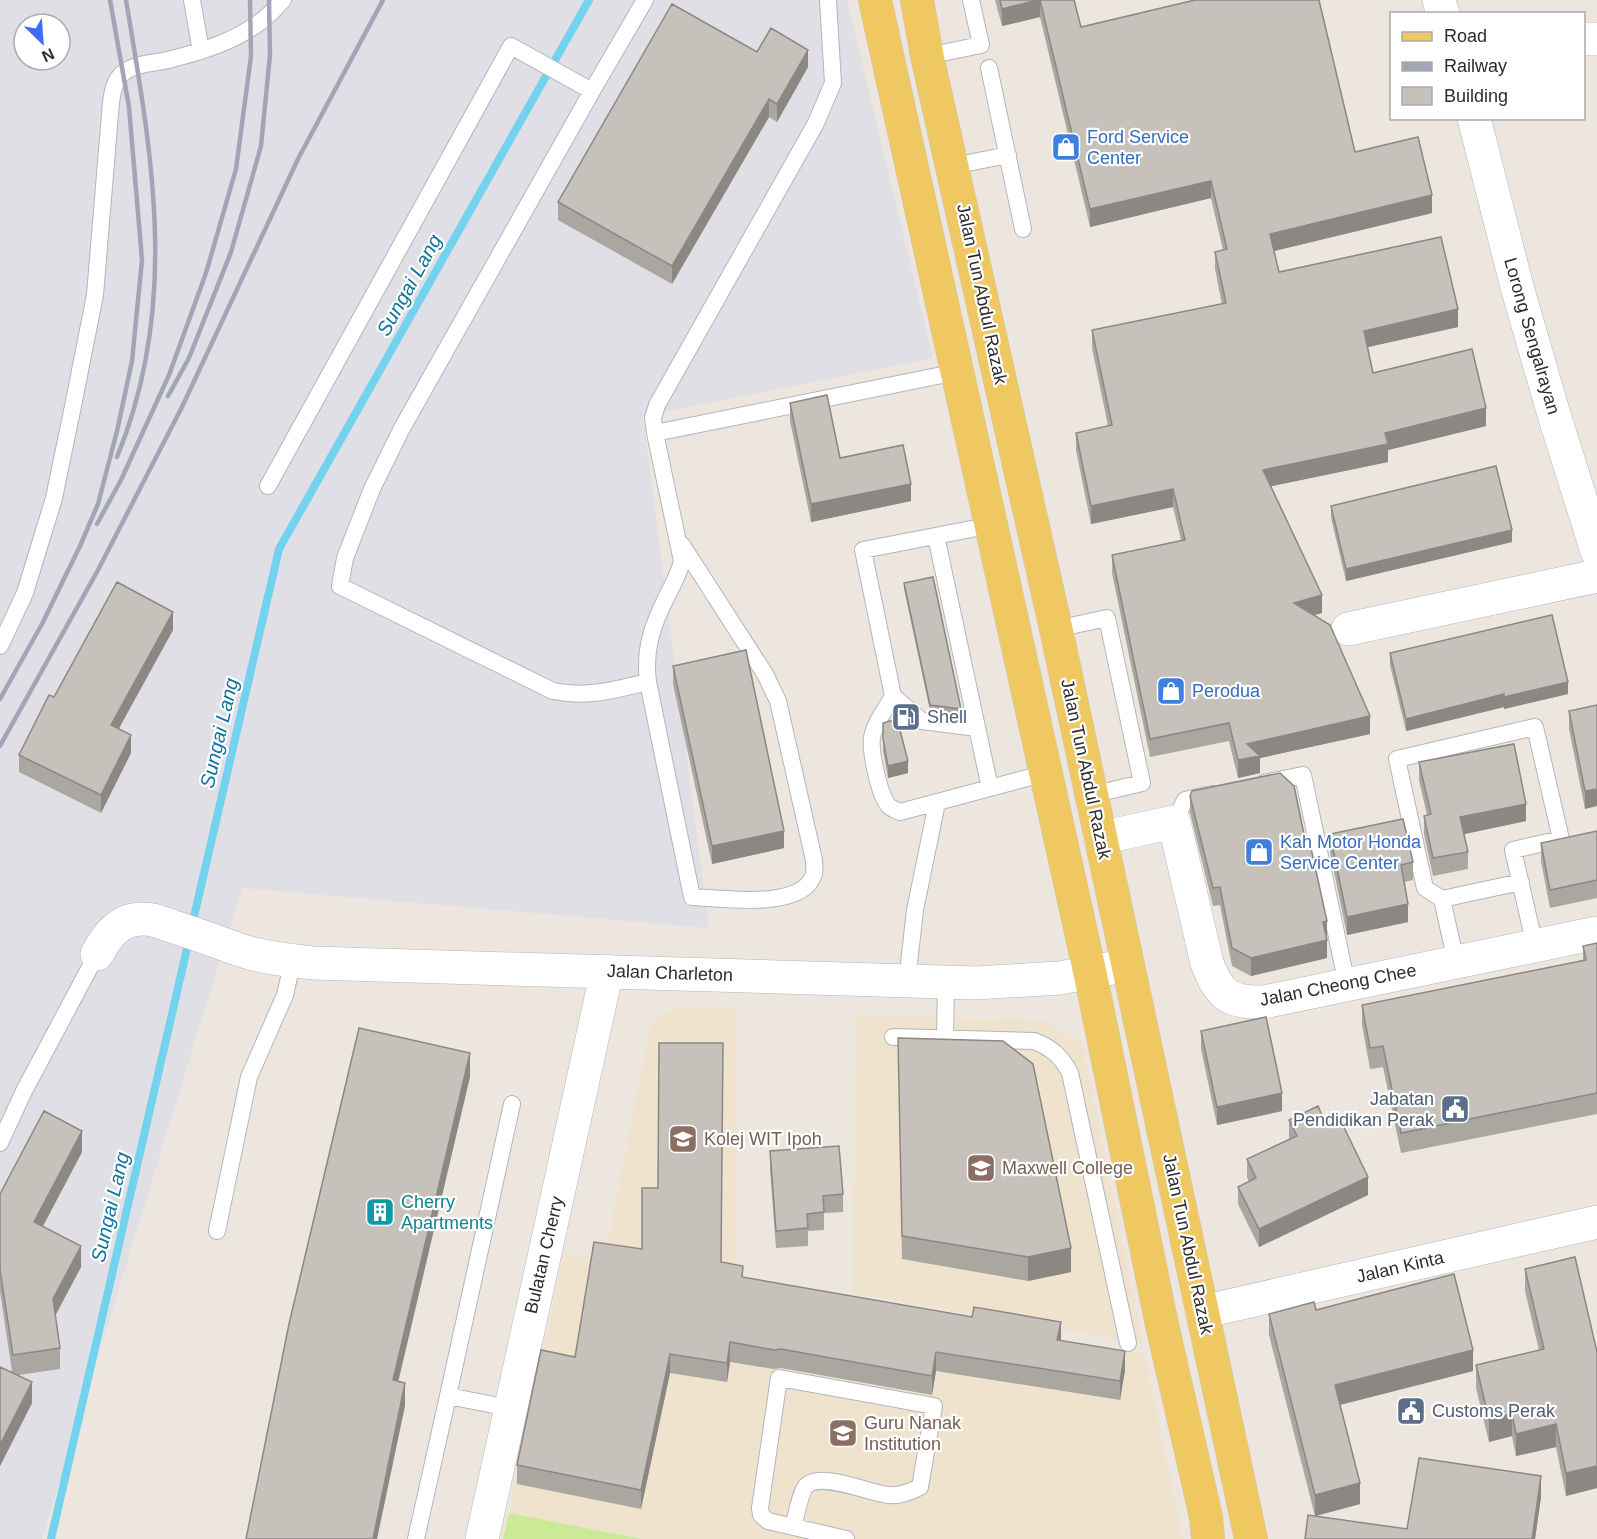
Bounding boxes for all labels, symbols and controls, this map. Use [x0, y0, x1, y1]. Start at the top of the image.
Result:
north arrow [12, 12, 72, 72]
legend [1390, 12, 1585, 120]
text: Road [1444, 26, 1487, 46]
text: N [39, 45, 57, 65]
text: Railway [1444, 56, 1507, 76]
text: Building [1444, 86, 1508, 106]
place label: Ford Service Center [1087, 127, 1189, 168]
shop icon: Ford Service Center [1050, 131, 1082, 163]
street label: Jalan Tun Abdul Razak [953, 202, 1011, 387]
water label: Sungai Lang [372, 231, 446, 339]
street label: Lorong Sengalrayan [1500, 255, 1564, 417]
shop icon: Perodua [1155, 675, 1187, 707]
water label: Sungai Lang [196, 676, 242, 790]
street label: Jalan Tun Abdul Razak [1057, 677, 1115, 862]
place label: Perodua [1192, 681, 1261, 701]
fuel station icon: Shell [890, 701, 922, 733]
place label: Shell [927, 707, 967, 727]
place label: Kah Motor Honda Service Center [1280, 832, 1422, 873]
shop icon: Kah Motor Honda Service Center [1243, 836, 1275, 868]
street label: Jalan Cheong Chee [1258, 960, 1418, 1010]
street label: Jalan Charleton [607, 961, 733, 985]
place label: Jabatan Pendidikan Perak [1293, 1089, 1435, 1130]
public building icon: Jabatan Pendidikan Perak [1439, 1093, 1471, 1125]
school or university icon: Kolej WIT Ipoh [667, 1123, 699, 1155]
place label: Kolej WIT Ipoh [704, 1129, 822, 1149]
water label: Sungai Lang [87, 1150, 133, 1264]
school or university icon: Maxwell College [965, 1152, 997, 1184]
street label: Jalan Tun Abdul Razak [1159, 1152, 1217, 1337]
place label: Maxwell College [1002, 1158, 1133, 1178]
place label: Cherry Apartments [401, 1192, 493, 1233]
street label: Bulatan Cherry [521, 1194, 567, 1316]
building icon: Cherry Apartments [364, 1196, 396, 1228]
street label: Jalan Kinta [1354, 1247, 1447, 1287]
public building icon: Customs Perak [1395, 1395, 1427, 1427]
place label: Customs Perak [1432, 1401, 1556, 1421]
place label: Guru Nanak Institution [864, 1413, 962, 1454]
school or university icon: Guru Nanak Institution [827, 1417, 859, 1449]

